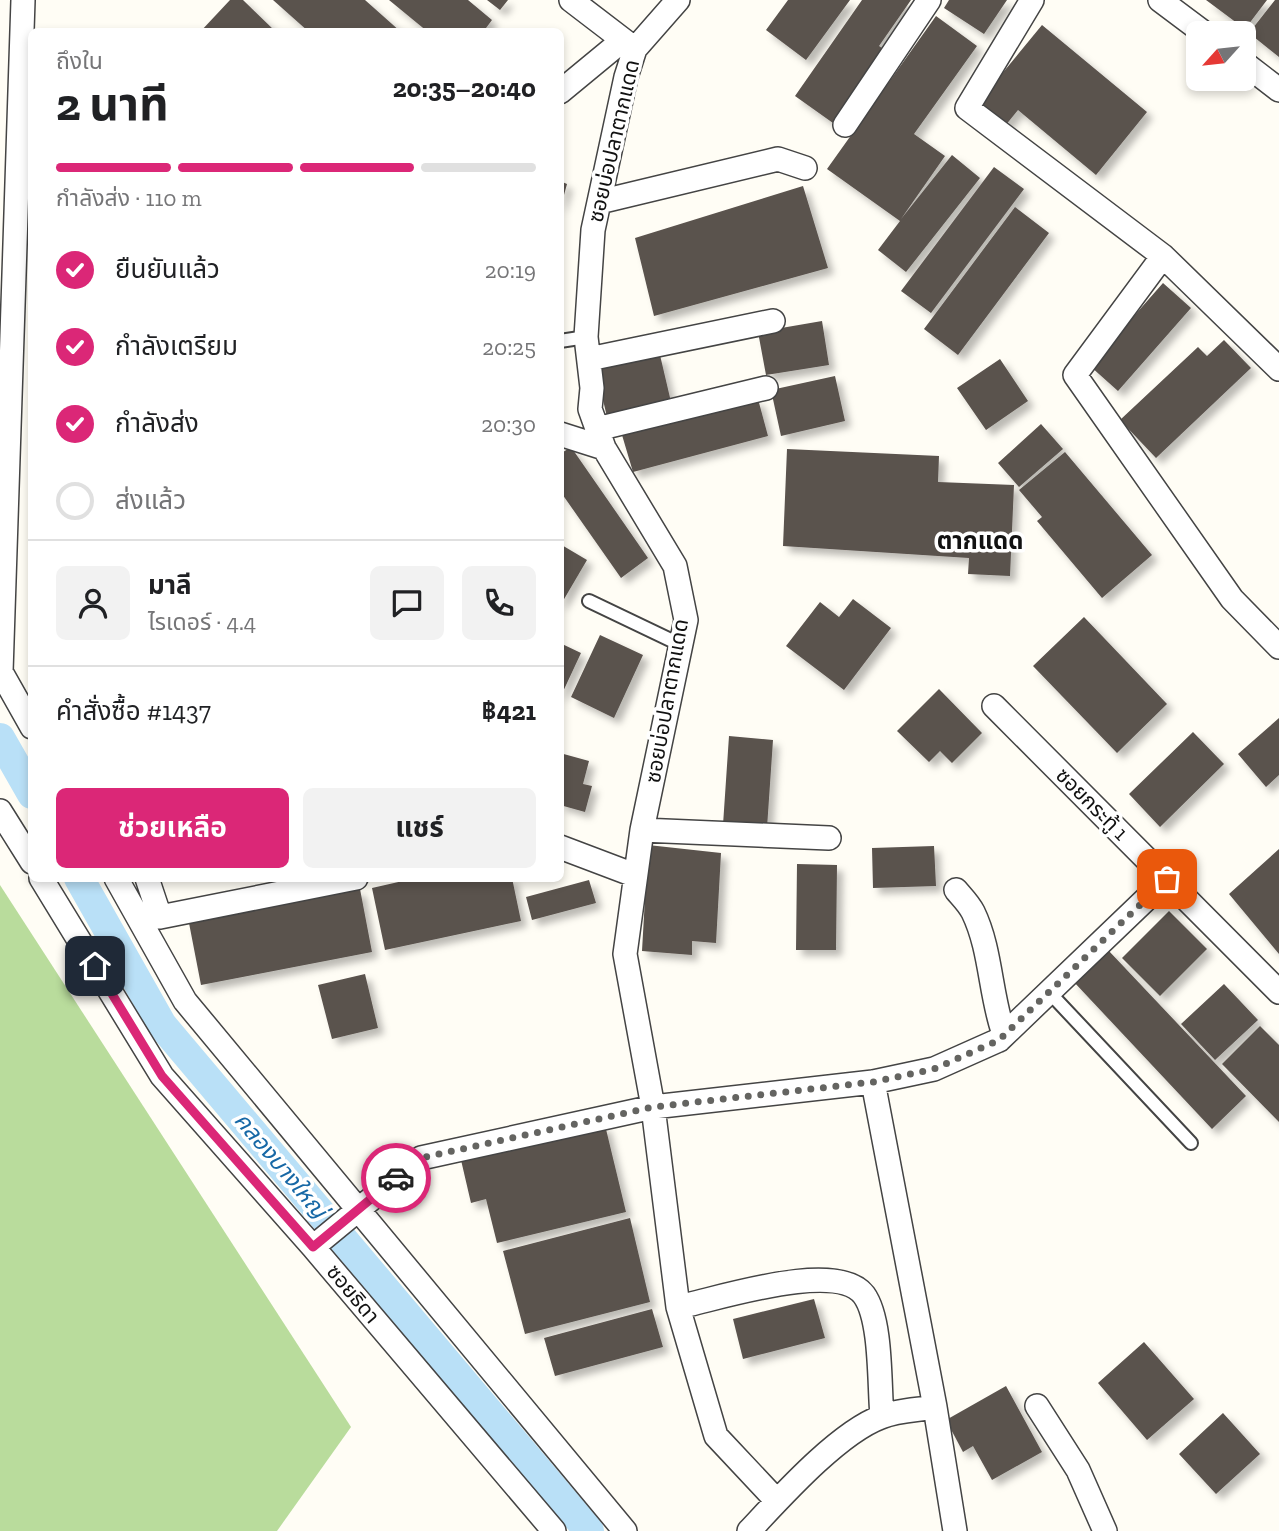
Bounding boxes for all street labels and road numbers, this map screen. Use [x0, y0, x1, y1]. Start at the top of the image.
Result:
street label: ซอยบ่อปลาตากแดด [583, 57, 644, 225]
street label: ซอยบ่อปลาตากแดด [640, 617, 693, 785]
street label: ซอยกระทู้ 1 [1050, 762, 1134, 846]
street label: ซอยธิดา [322, 1259, 385, 1328]

